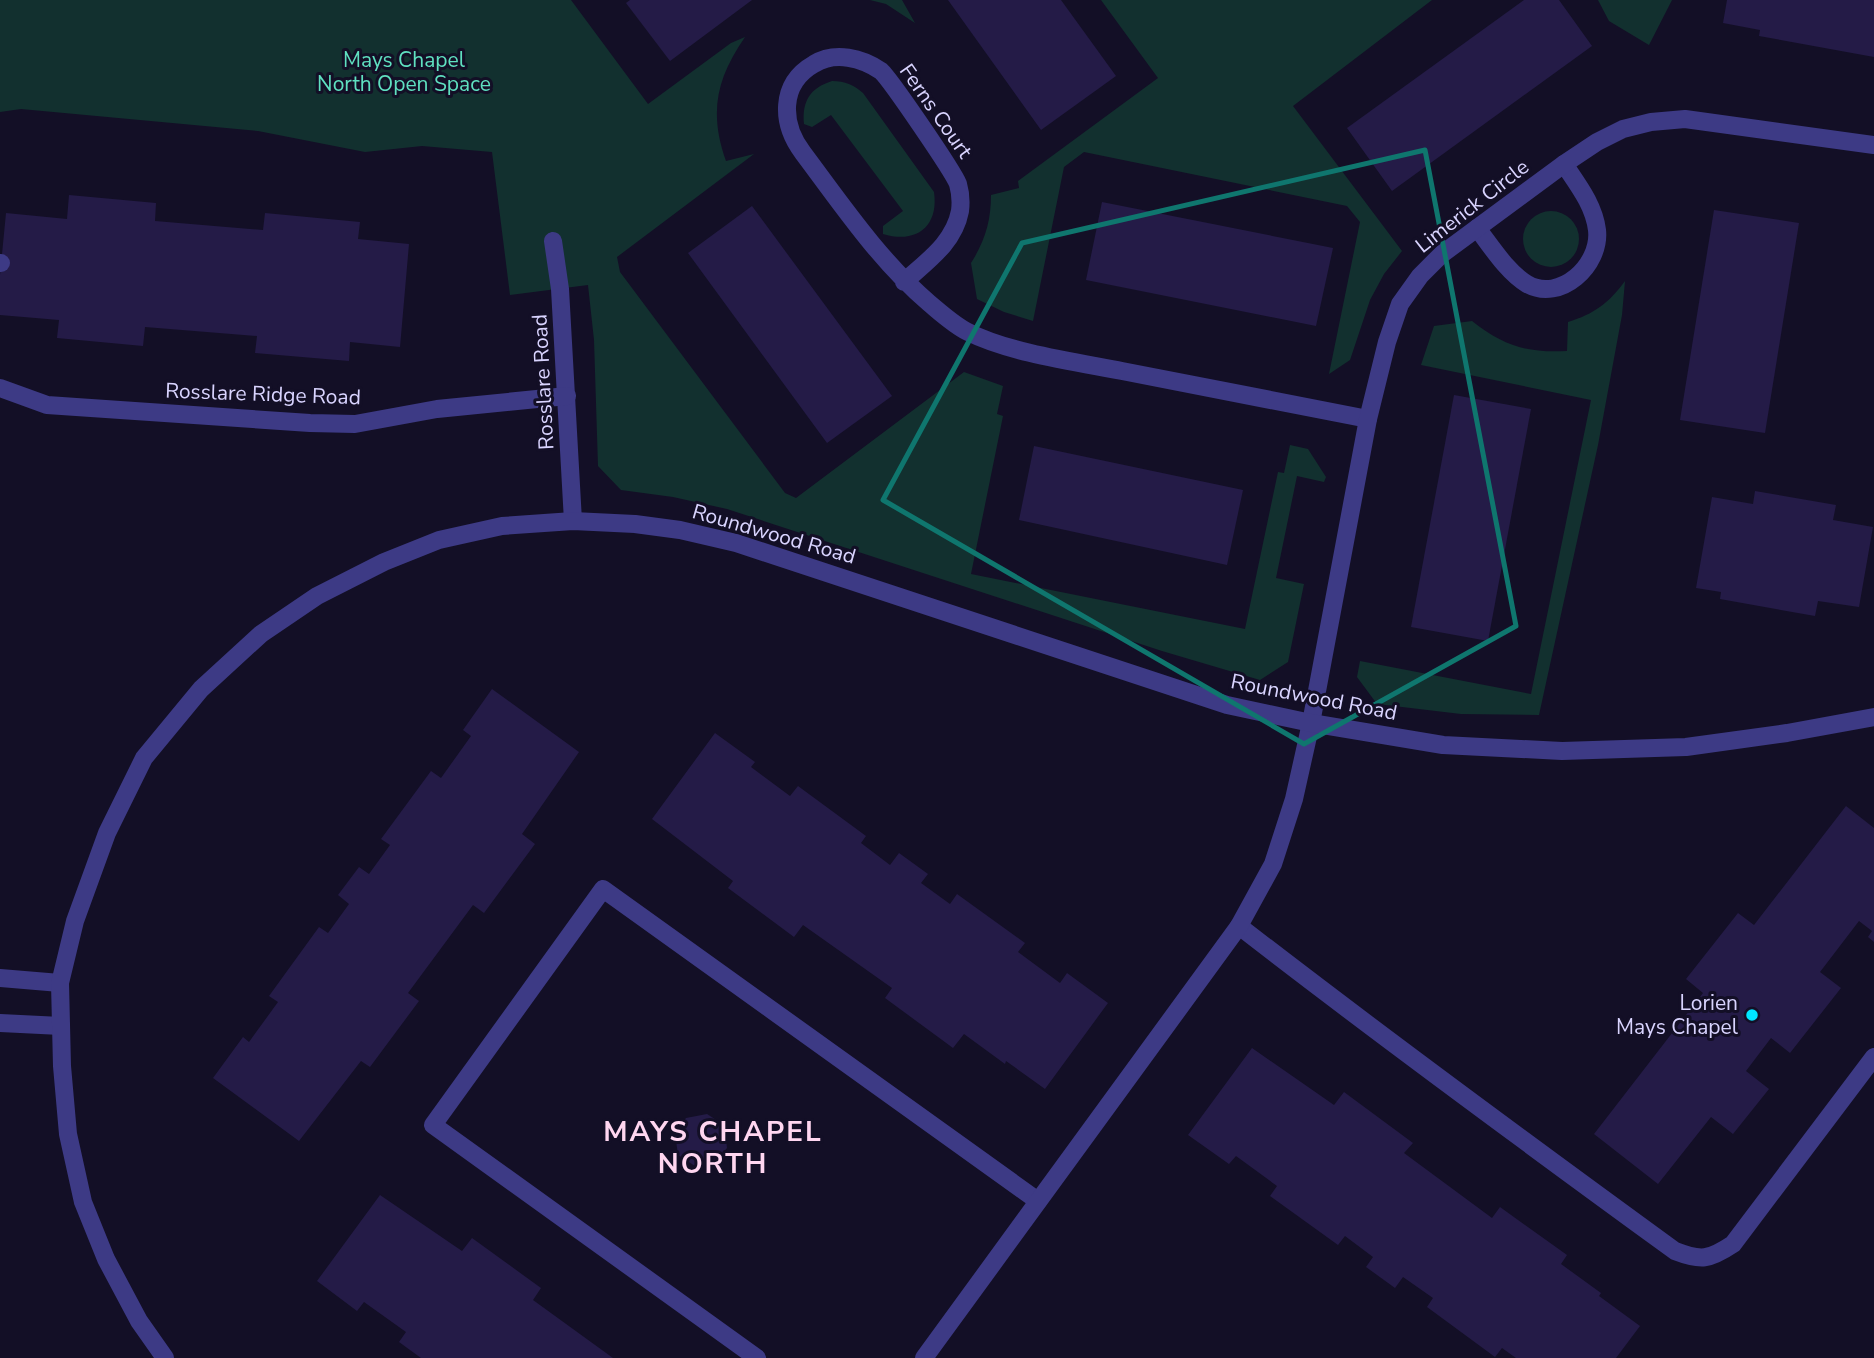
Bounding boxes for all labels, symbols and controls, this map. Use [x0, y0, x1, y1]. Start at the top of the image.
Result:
park label: Mays Chapel North Open Space [317, 46, 491, 98]
street label: Ferns Court [893, 58, 979, 164]
street label: Limerick Circle [1409, 153, 1535, 259]
street label: Rosslare Road [525, 313, 561, 451]
street label: Rosslare Ridge Road [165, 377, 361, 411]
street label: Roundwood Road [689, 497, 859, 571]
street label: Roundwood Road [1228, 667, 1400, 727]
place label: Lorien Mays Chapel [1616, 989, 1739, 1041]
marker: Lorien Mays Chapel [1744, 1007, 1760, 1023]
district label: MAYS CHAPEL NORTH [603, 1113, 823, 1183]

